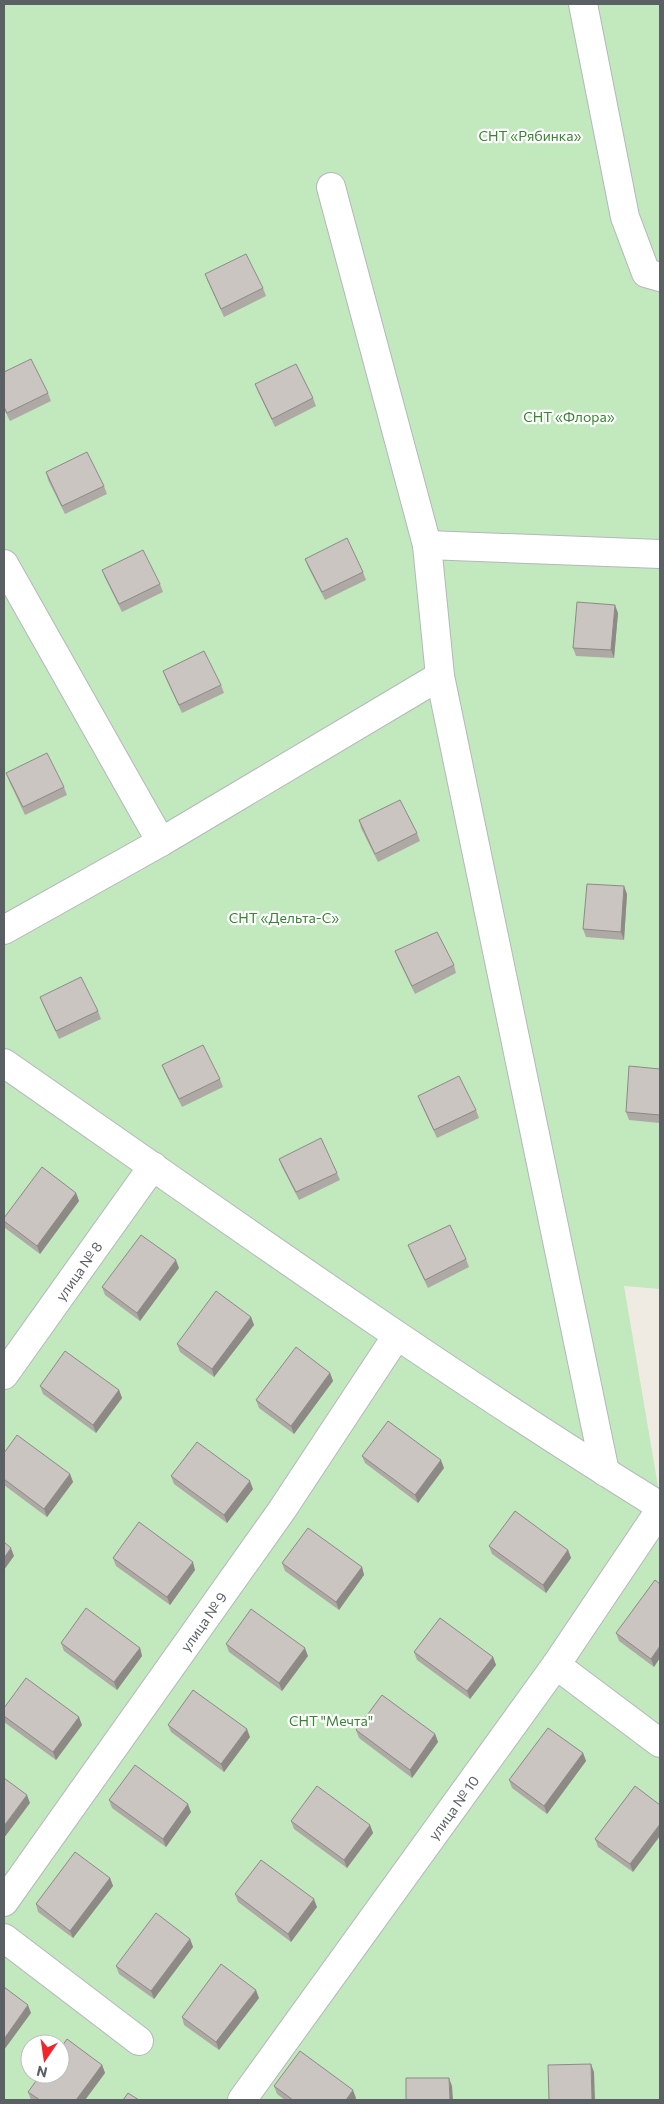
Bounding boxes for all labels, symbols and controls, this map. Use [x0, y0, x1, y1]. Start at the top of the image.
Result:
park label: СНТ «Рябинка» [478, 127, 582, 144]
park label: СНТ «Флора» [523, 408, 615, 425]
park label: СНТ «Дельта-С» [229, 909, 339, 926]
street label: улица № 8 [51, 1238, 105, 1304]
street label: улица № 9 [176, 1588, 230, 1654]
park label: СНТ "Мечта" [289, 1712, 373, 1729]
street label: улица № 10 [424, 1772, 482, 1843]
north arrow [20, 2034, 70, 2084]
text: N [35, 2063, 49, 2082]

